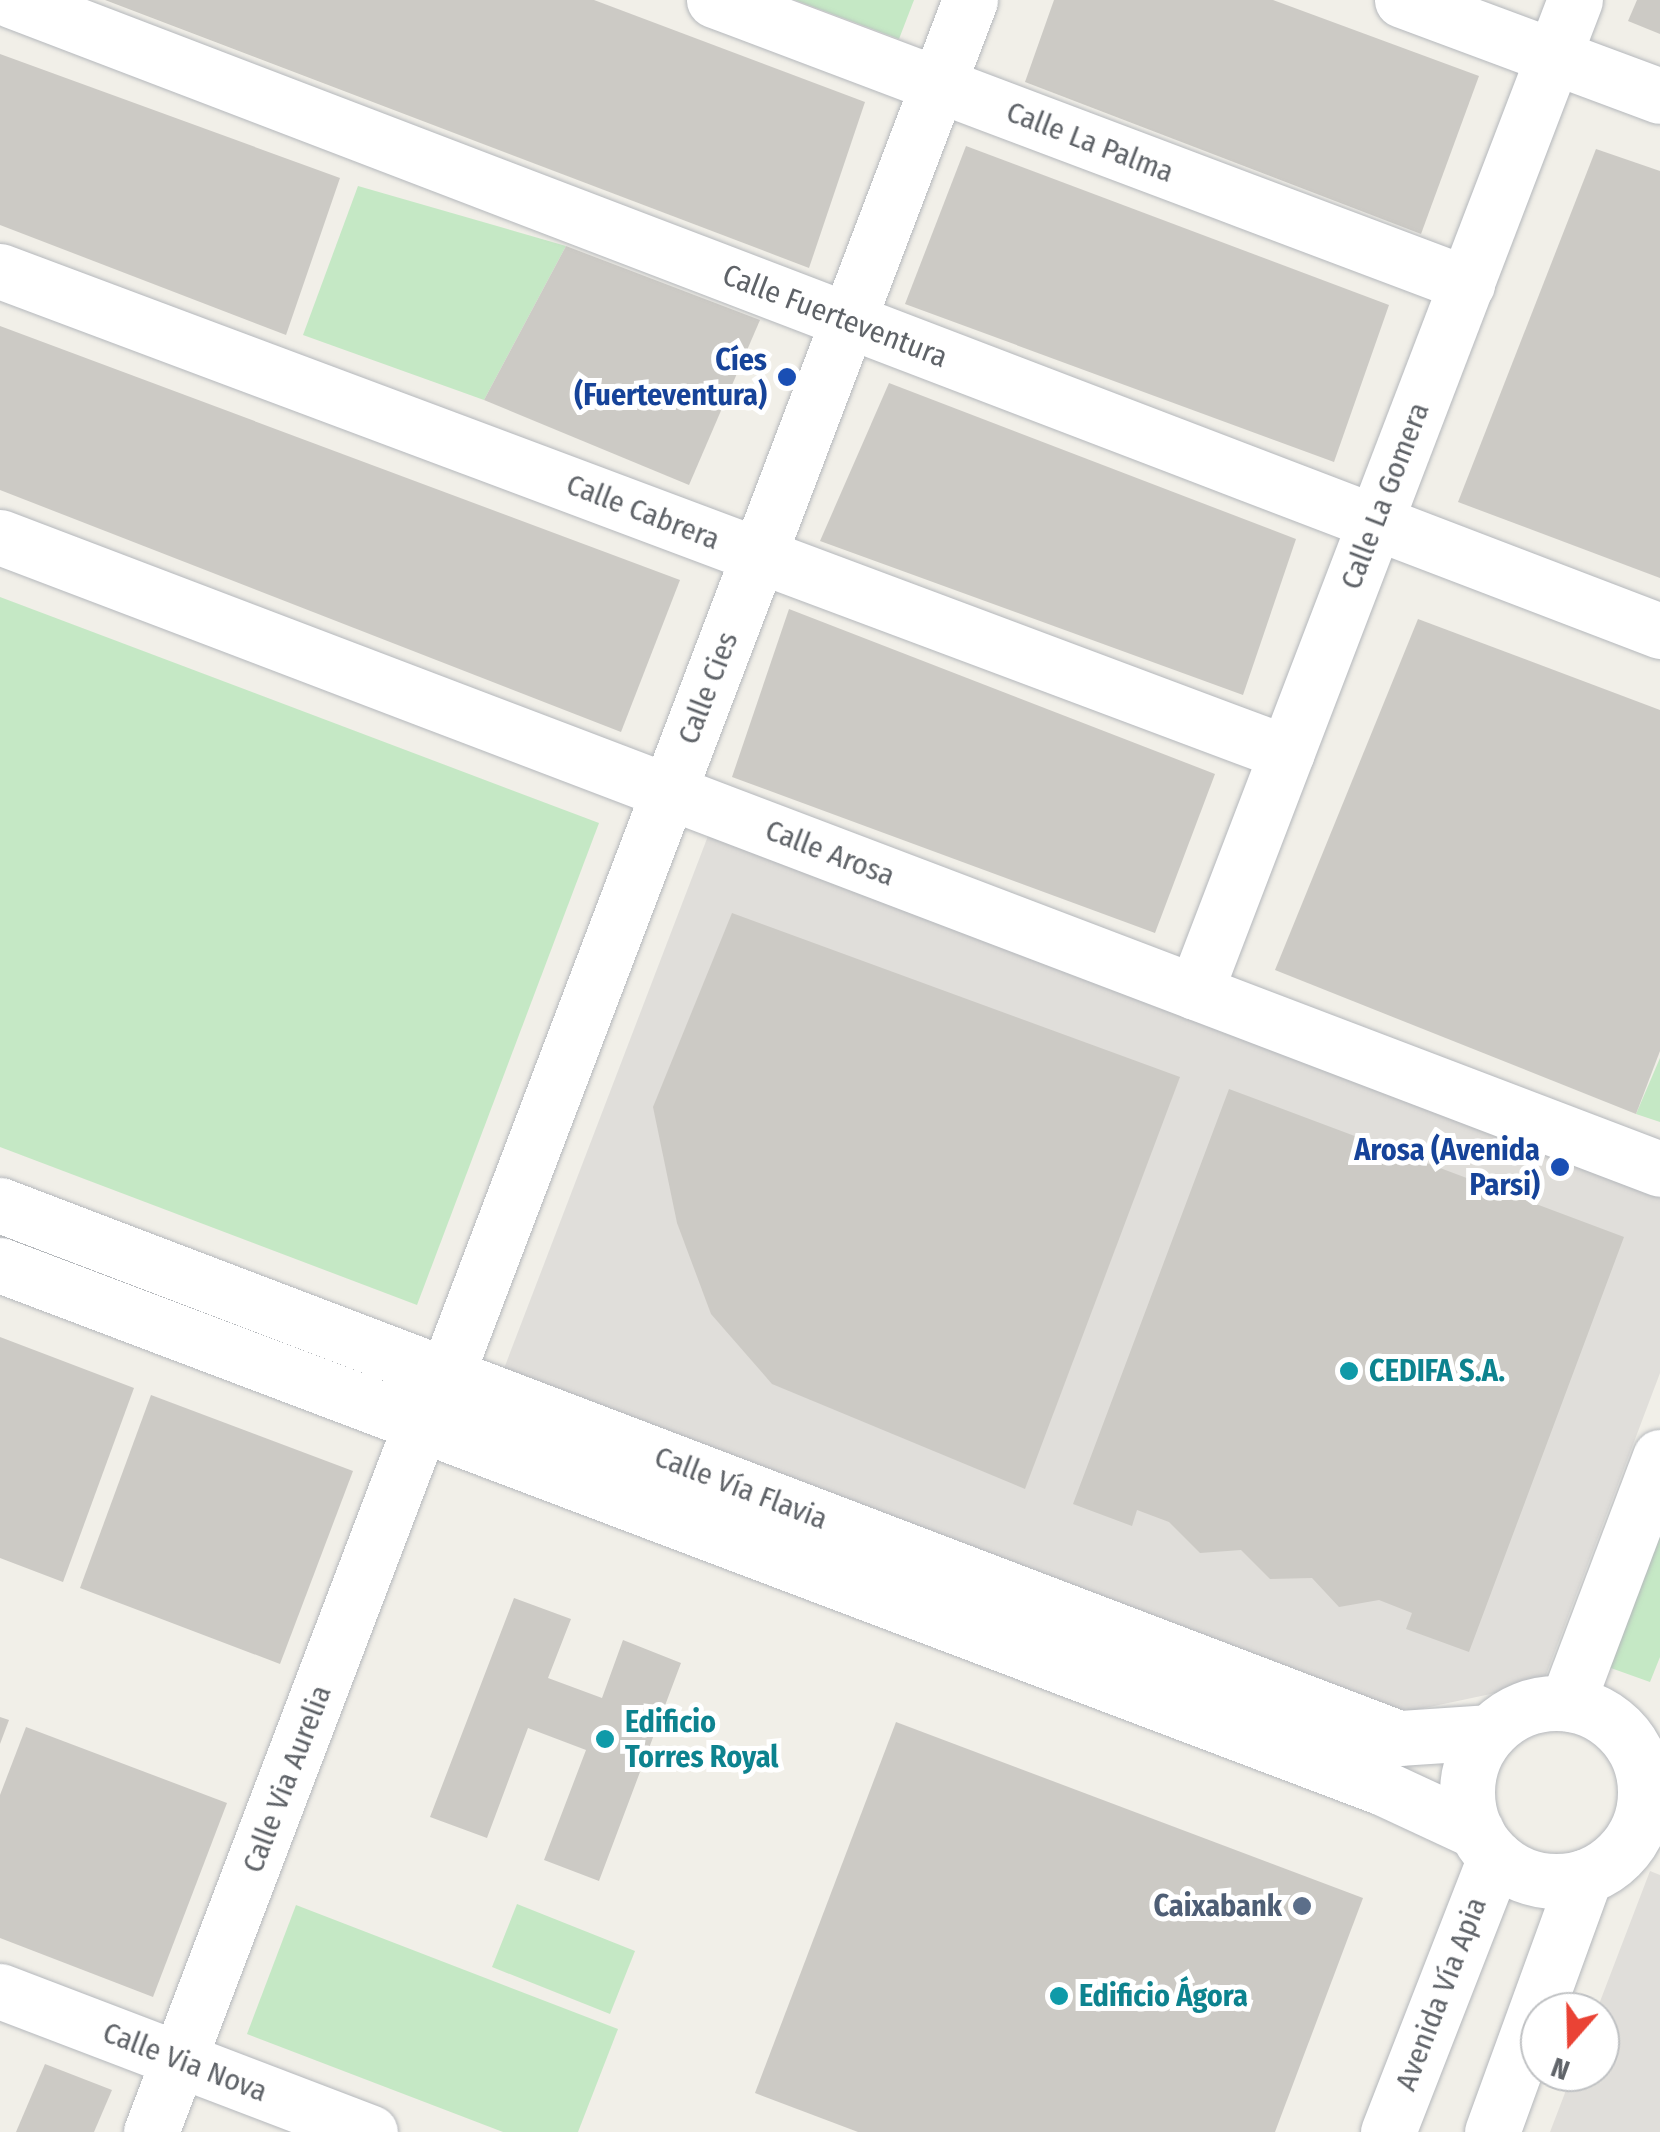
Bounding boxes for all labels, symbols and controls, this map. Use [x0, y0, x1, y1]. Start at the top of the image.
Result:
street label: Calle La Palma [1001, 94, 1179, 190]
street label: Calle Fuerteventura [718, 257, 952, 375]
place label: Cíes (Fuerteventura) [574, 342, 767, 412]
marker: Cíes (Fuerteventura) [776, 366, 798, 388]
street label: Calle La Gomera [1333, 398, 1437, 594]
street label: Calle Cabrera [561, 466, 725, 558]
street label: Calle Cies [670, 627, 746, 749]
street label: Calle Arosa [760, 812, 900, 894]
place label: Arosa (Avenida Parsi) [1354, 1132, 1540, 1202]
marker: Arosa (Avenida Parsi) [1549, 1156, 1571, 1178]
place label: CEDIFA S.A. [1369, 1353, 1505, 1389]
marker: CEDIFA S.A. [1338, 1360, 1360, 1382]
street label: Calle Vía Flavia [649, 1439, 833, 1537]
street label: Calle Via Aurelia [235, 1680, 339, 1878]
place label: Edificio Torres Royal [625, 1704, 778, 1774]
marker: Edificio Torres Royal [594, 1728, 616, 1750]
place label: Caixabank [1153, 1888, 1282, 1924]
street label: Avenida Vía Apia [1388, 1892, 1494, 2096]
marker: Caixabank [1291, 1895, 1313, 1917]
place label: Edificio Ágora [1079, 1978, 1248, 2014]
marker: Edificio Ágora [1048, 1985, 1070, 2007]
north arrow [1520, 1992, 1620, 2092]
street label: Calle Via Nova [98, 2014, 272, 2110]
text: N [1547, 2050, 1574, 2087]

